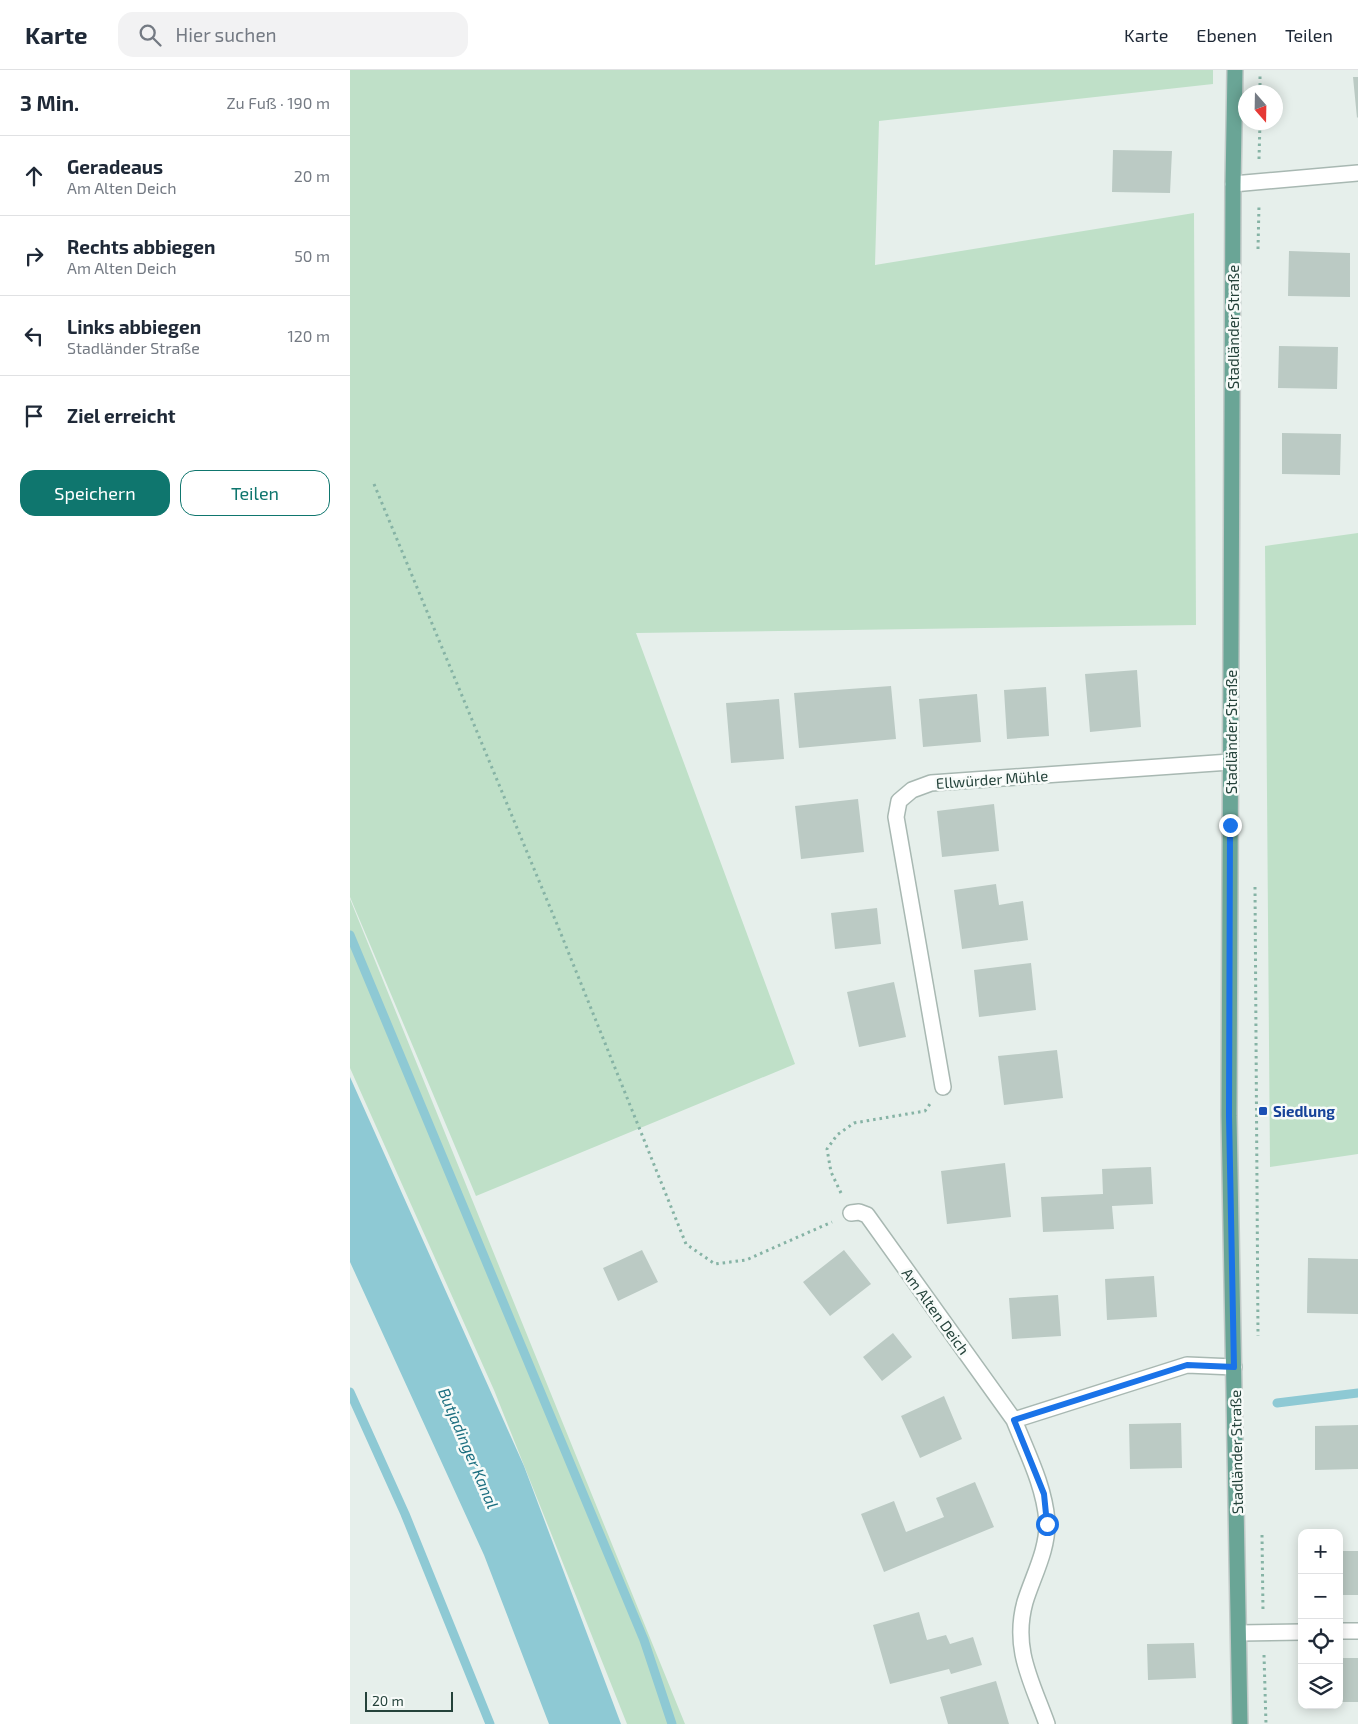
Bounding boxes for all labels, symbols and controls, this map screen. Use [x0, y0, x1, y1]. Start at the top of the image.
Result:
search box [118, 12, 468, 57]
text: Karte [25, 20, 88, 49]
icon: search [136, 21, 164, 49]
text: Hier suchen [176, 23, 277, 46]
text: Karte [1124, 24, 1168, 46]
text: Ebenen [1196, 24, 1257, 46]
text: Teilen [1285, 24, 1333, 46]
north arrow [1238, 85, 1283, 130]
text: 3 Min. [20, 90, 79, 115]
text: Zu Fuß · 190 m [227, 93, 330, 112]
text: Geradeaus [67, 155, 163, 178]
icon: ahead [20, 162, 48, 190]
text: 20 m [294, 166, 330, 185]
text: Am Alten Deich [67, 178, 177, 197]
text: Rechts abbiegen [67, 235, 215, 258]
icon: right [20, 242, 48, 270]
text: 50 m [294, 246, 330, 265]
text: Am Alten Deich [67, 258, 177, 277]
street label: Stadländer Straße [1224, 265, 1242, 389]
text: Links abbiegen [67, 315, 201, 338]
icon: left [20, 322, 48, 350]
text: 120 m [287, 326, 330, 345]
text: Stadländer Straße [67, 338, 200, 357]
icon: arrive [20, 402, 48, 430]
text: Ziel erreicht [67, 404, 176, 427]
button: Speichern [20, 470, 170, 516]
button: Teilen [180, 470, 330, 516]
street label: Stadländer Straße [1222, 670, 1240, 794]
street label: Ellwürder Mühle [935, 766, 1049, 792]
route end [1219, 814, 1242, 837]
place label: Siedlung [1273, 1102, 1335, 1120]
marker: Siedlung [1257, 1105, 1269, 1117]
street label: Am Alten Deich [899, 1264, 973, 1358]
water label: Butjadinger Kanal [434, 1385, 503, 1512]
street label: Stadländer Straße [1226, 1390, 1246, 1514]
route start [1036, 1513, 1059, 1536]
map controls [1298, 1529, 1343, 1709]
button: + [1298, 1529, 1343, 1574]
button: − [1298, 1574, 1343, 1619]
button: locate [1298, 1619, 1343, 1664]
button: layers [1298, 1664, 1343, 1709]
scale bar [365, 1689, 452, 1712]
text: 20 m [372, 1692, 404, 1709]

